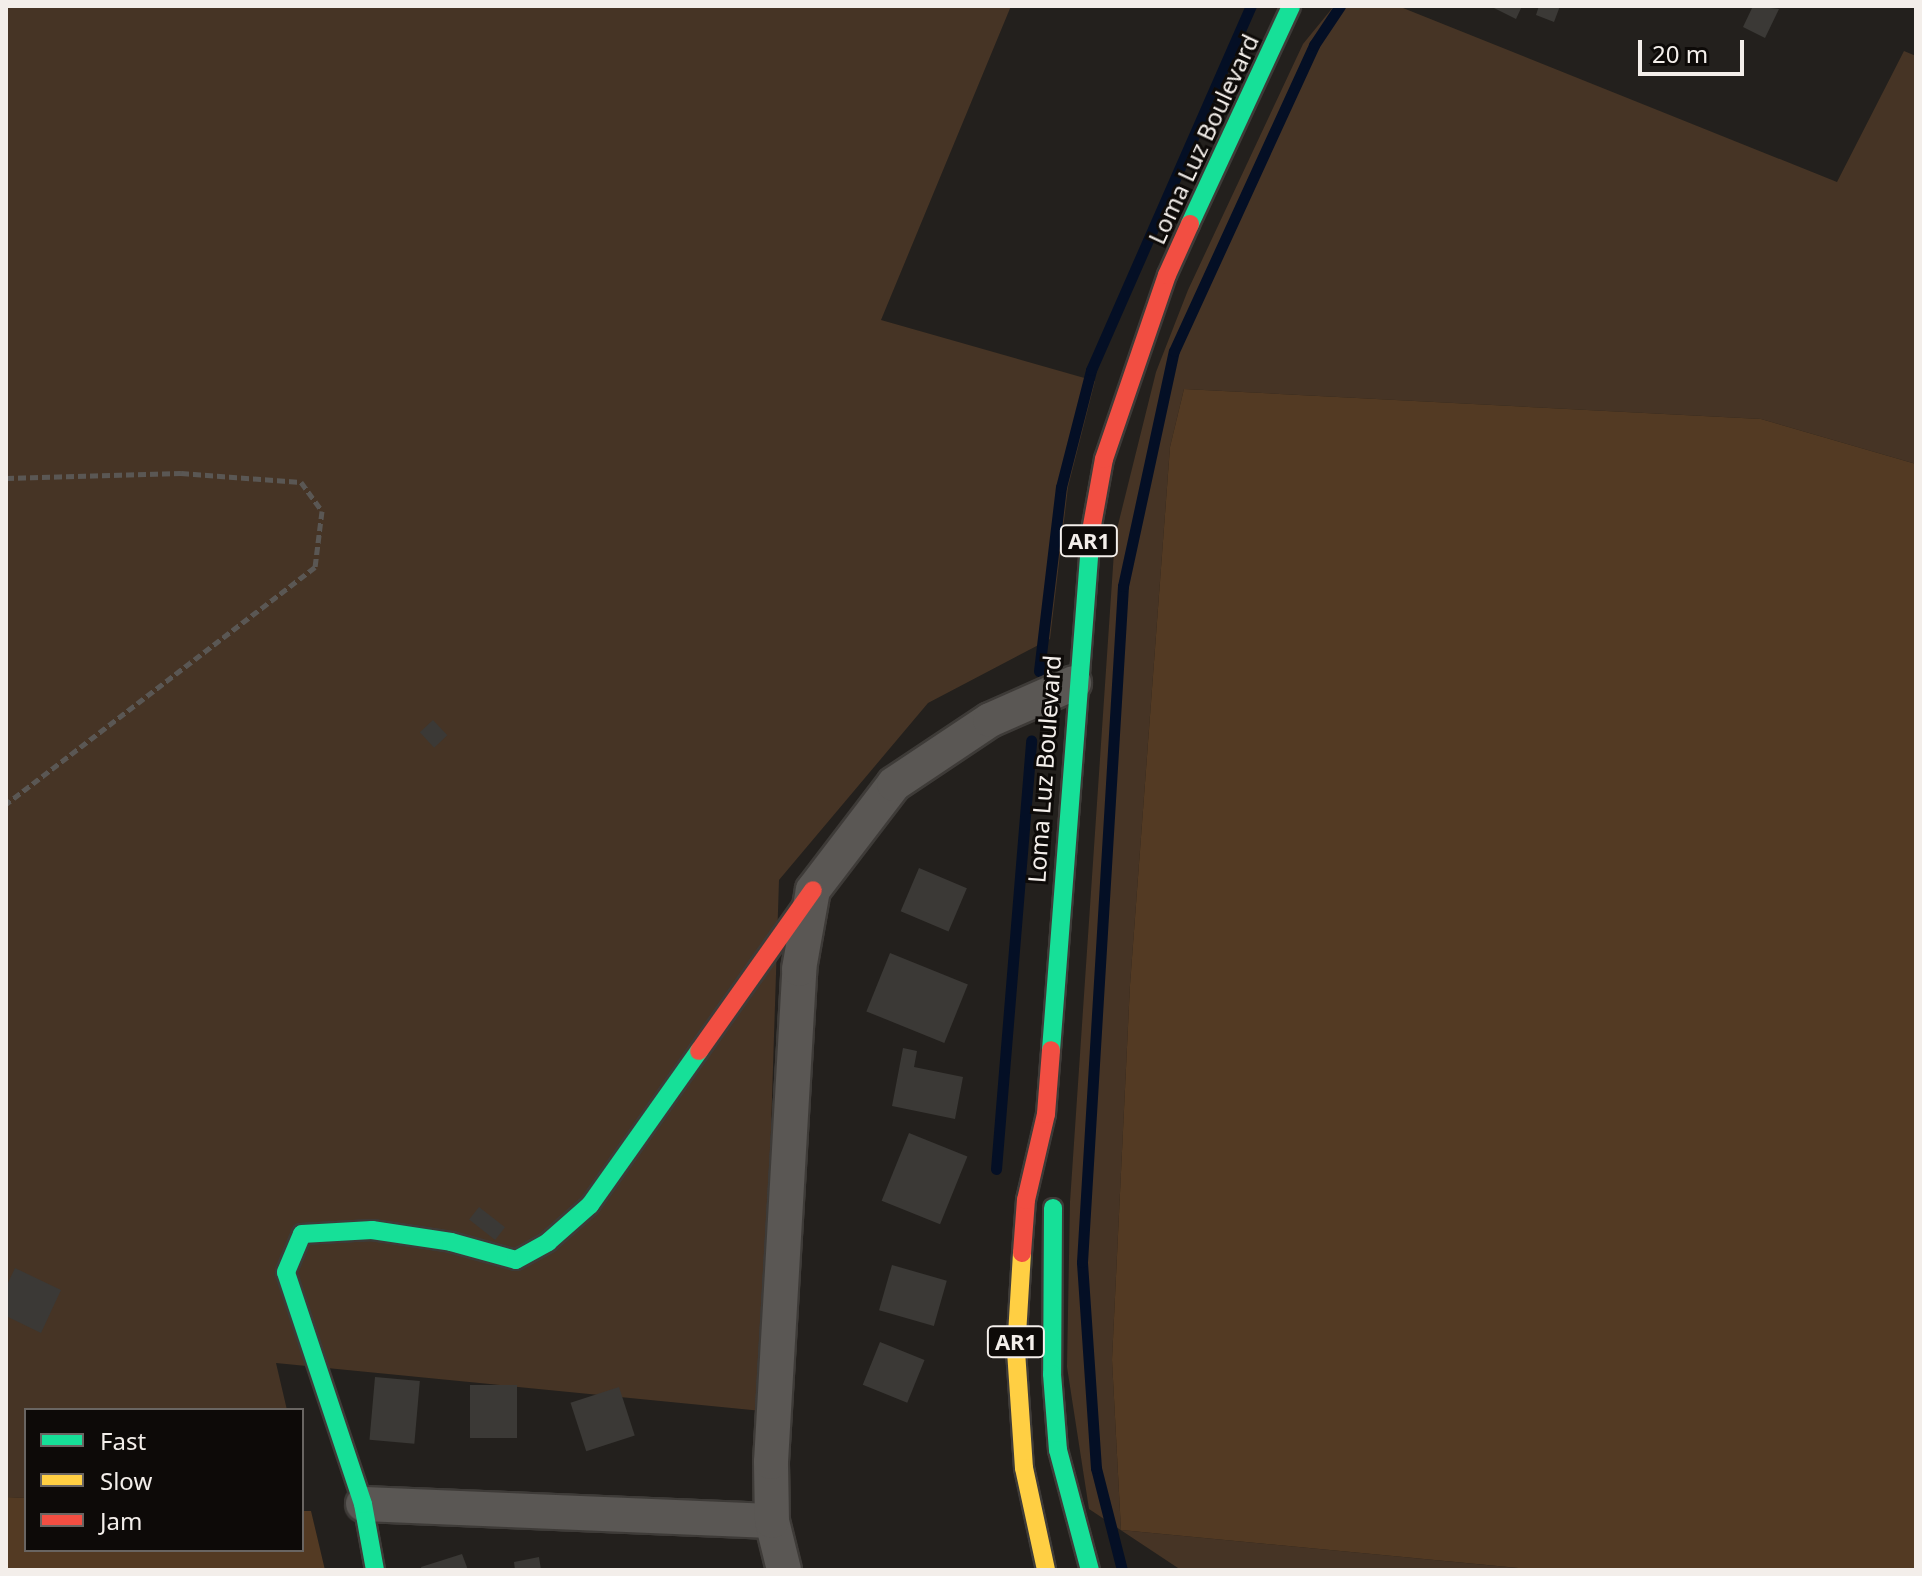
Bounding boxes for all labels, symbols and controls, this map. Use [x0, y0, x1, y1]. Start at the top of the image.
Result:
scale bar [1642, 24, 1748, 74]
street label: Loma Luz Boulevard [1142, 29, 1264, 249]
text: 20 m [1652, 37, 1708, 70]
road number: AR1 [1059, 523, 1119, 559]
street label: Loma Luz Boulevard [1022, 654, 1066, 884]
road number: AR1 [986, 1324, 1046, 1360]
legend [24, 1408, 304, 1552]
text: Fast [100, 1424, 146, 1457]
text: Slow [100, 1464, 152, 1497]
text: Jam [100, 1504, 142, 1537]

